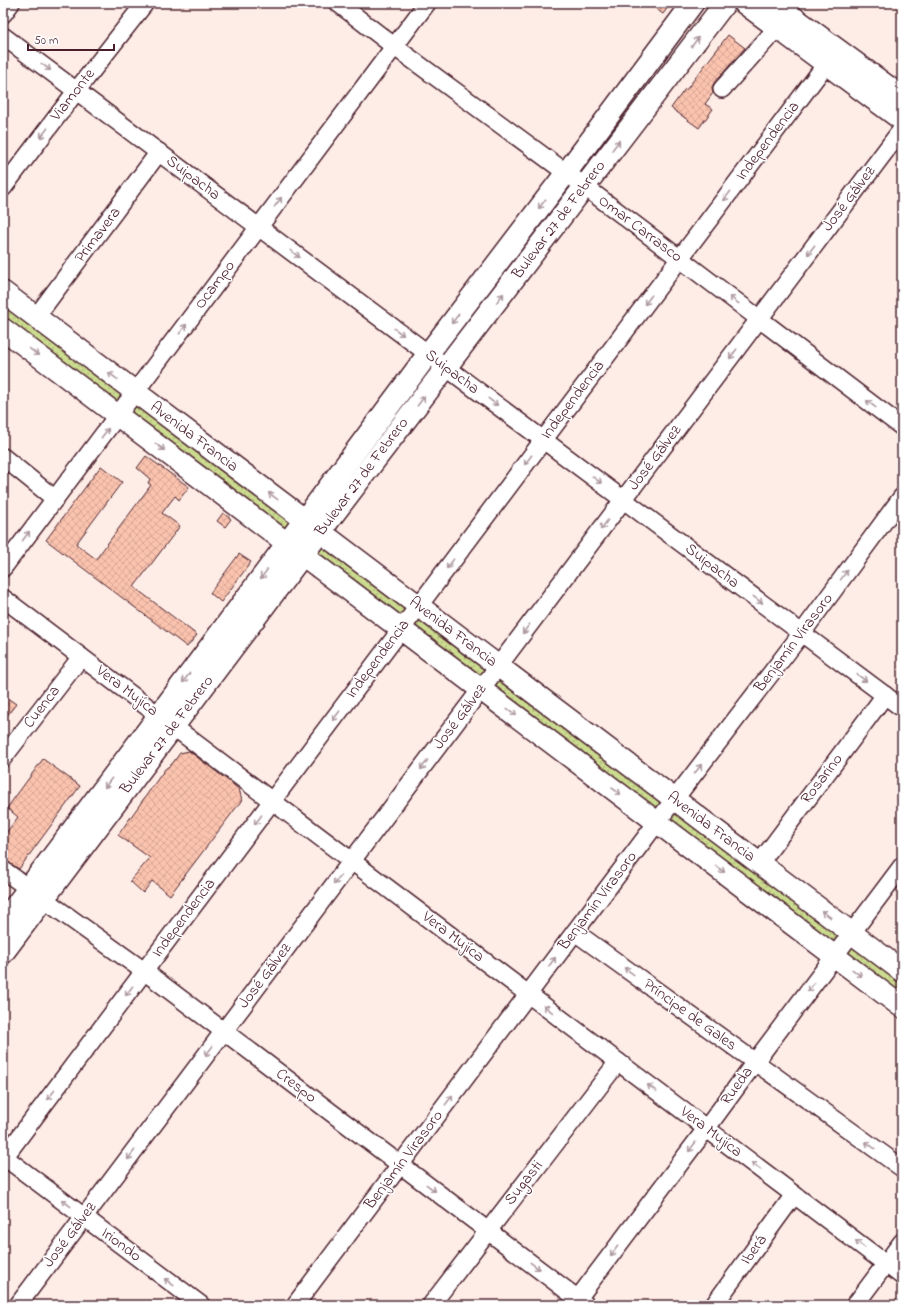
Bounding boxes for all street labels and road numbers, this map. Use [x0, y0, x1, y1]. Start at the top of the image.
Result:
street label: Viamonte [44, 63, 102, 127]
street label: Independencia [730, 96, 806, 186]
street label: Suipacha [161, 149, 225, 207]
street label: Bulevar 27 de Febrero [506, 155, 612, 285]
street label: José Gálvez [816, 161, 882, 237]
street label: Omar Carrasco [593, 189, 687, 269]
street label: Primavera [69, 202, 127, 268]
street label: Ocampo [189, 256, 241, 314]
street label: Suipacha [420, 343, 484, 401]
street label: Independencia [535, 355, 611, 445]
street label: Avenida Francia [145, 396, 243, 478]
street label: Bulevar 27 de Febrero [309, 412, 415, 542]
street label: José Gálvez [622, 420, 688, 496]
street label: Suipacha [680, 537, 744, 595]
street label: Benjamín Virasoro [748, 588, 840, 699]
street label: Avenida Francia [404, 591, 502, 673]
street label: Independencia [340, 614, 416, 704]
street label: Vera Mujíca [90, 659, 163, 723]
street label: Bulevar 27 de Febrero [114, 670, 220, 800]
street label: José Gálvez [427, 679, 493, 755]
street label: Cuenca [18, 680, 66, 734]
street label: Rosarino [795, 749, 849, 809]
street label: Avenida Francia [662, 786, 760, 868]
street label: Benjamín Virasoro [552, 846, 644, 957]
street label: Independencia [146, 873, 222, 963]
street label: Vera Mujíca [416, 905, 489, 969]
street label: José Gálvez [232, 938, 298, 1014]
street label: Príncipe de Gales [638, 973, 742, 1057]
street label: Rueda [715, 1062, 759, 1110]
street label: Crespo [270, 1063, 322, 1109]
street label: Vera Mujíca [674, 1100, 747, 1164]
street label: Benjamín Virasoro [358, 1105, 450, 1216]
street label: Sugasti [499, 1155, 549, 1211]
street label: José Gálvez [37, 1197, 103, 1273]
street label: Iriondo [96, 1222, 146, 1268]
street label: Iberá [735, 1230, 773, 1270]

